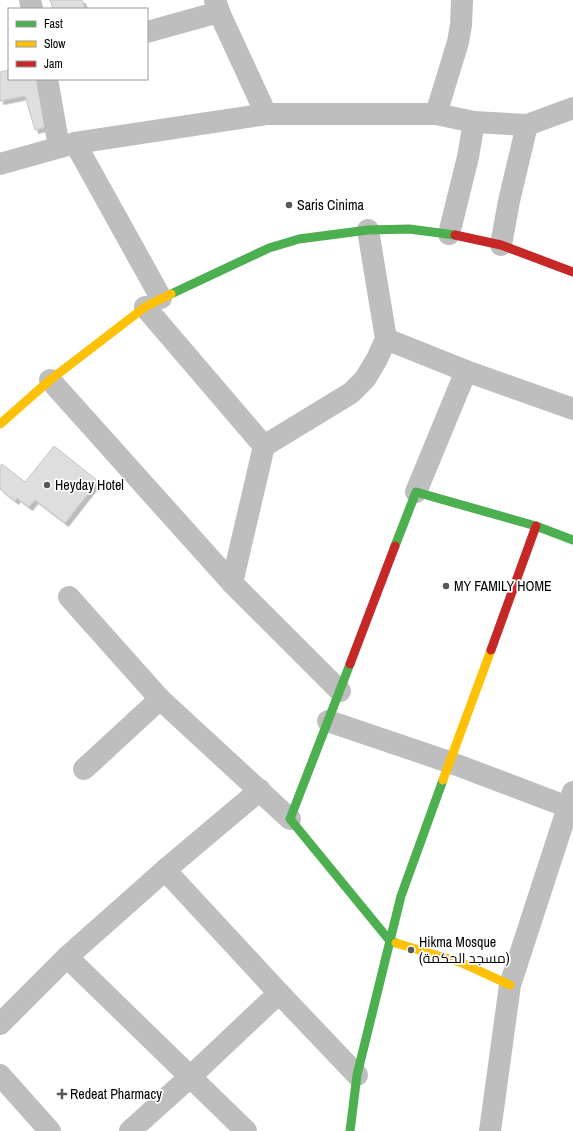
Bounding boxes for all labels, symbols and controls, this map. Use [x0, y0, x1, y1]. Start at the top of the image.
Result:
legend [8, 8, 148, 80]
text: Fast [44, 16, 63, 32]
text: Slow [44, 36, 66, 52]
text: Jam [44, 56, 63, 72]
place label: Saris Cinima [297, 196, 365, 214]
marker: Saris Cinima [284, 200, 294, 210]
place label: Heyday Hotel [55, 476, 124, 494]
marker: Heyday Hotel [42, 480, 52, 490]
place label: MY FAMILY HOME [454, 577, 552, 595]
marker: MY FAMILY HOME [441, 581, 451, 591]
place label: Hikma Mosque (مسجد الحكمة) [419, 933, 510, 967]
marker: Hikma Mosque (مسجد الحكمة) [406, 945, 416, 955]
place label: Redeat Pharmacy [70, 1085, 162, 1103]
marker: Redeat Pharmacy [57, 1089, 67, 1099]

